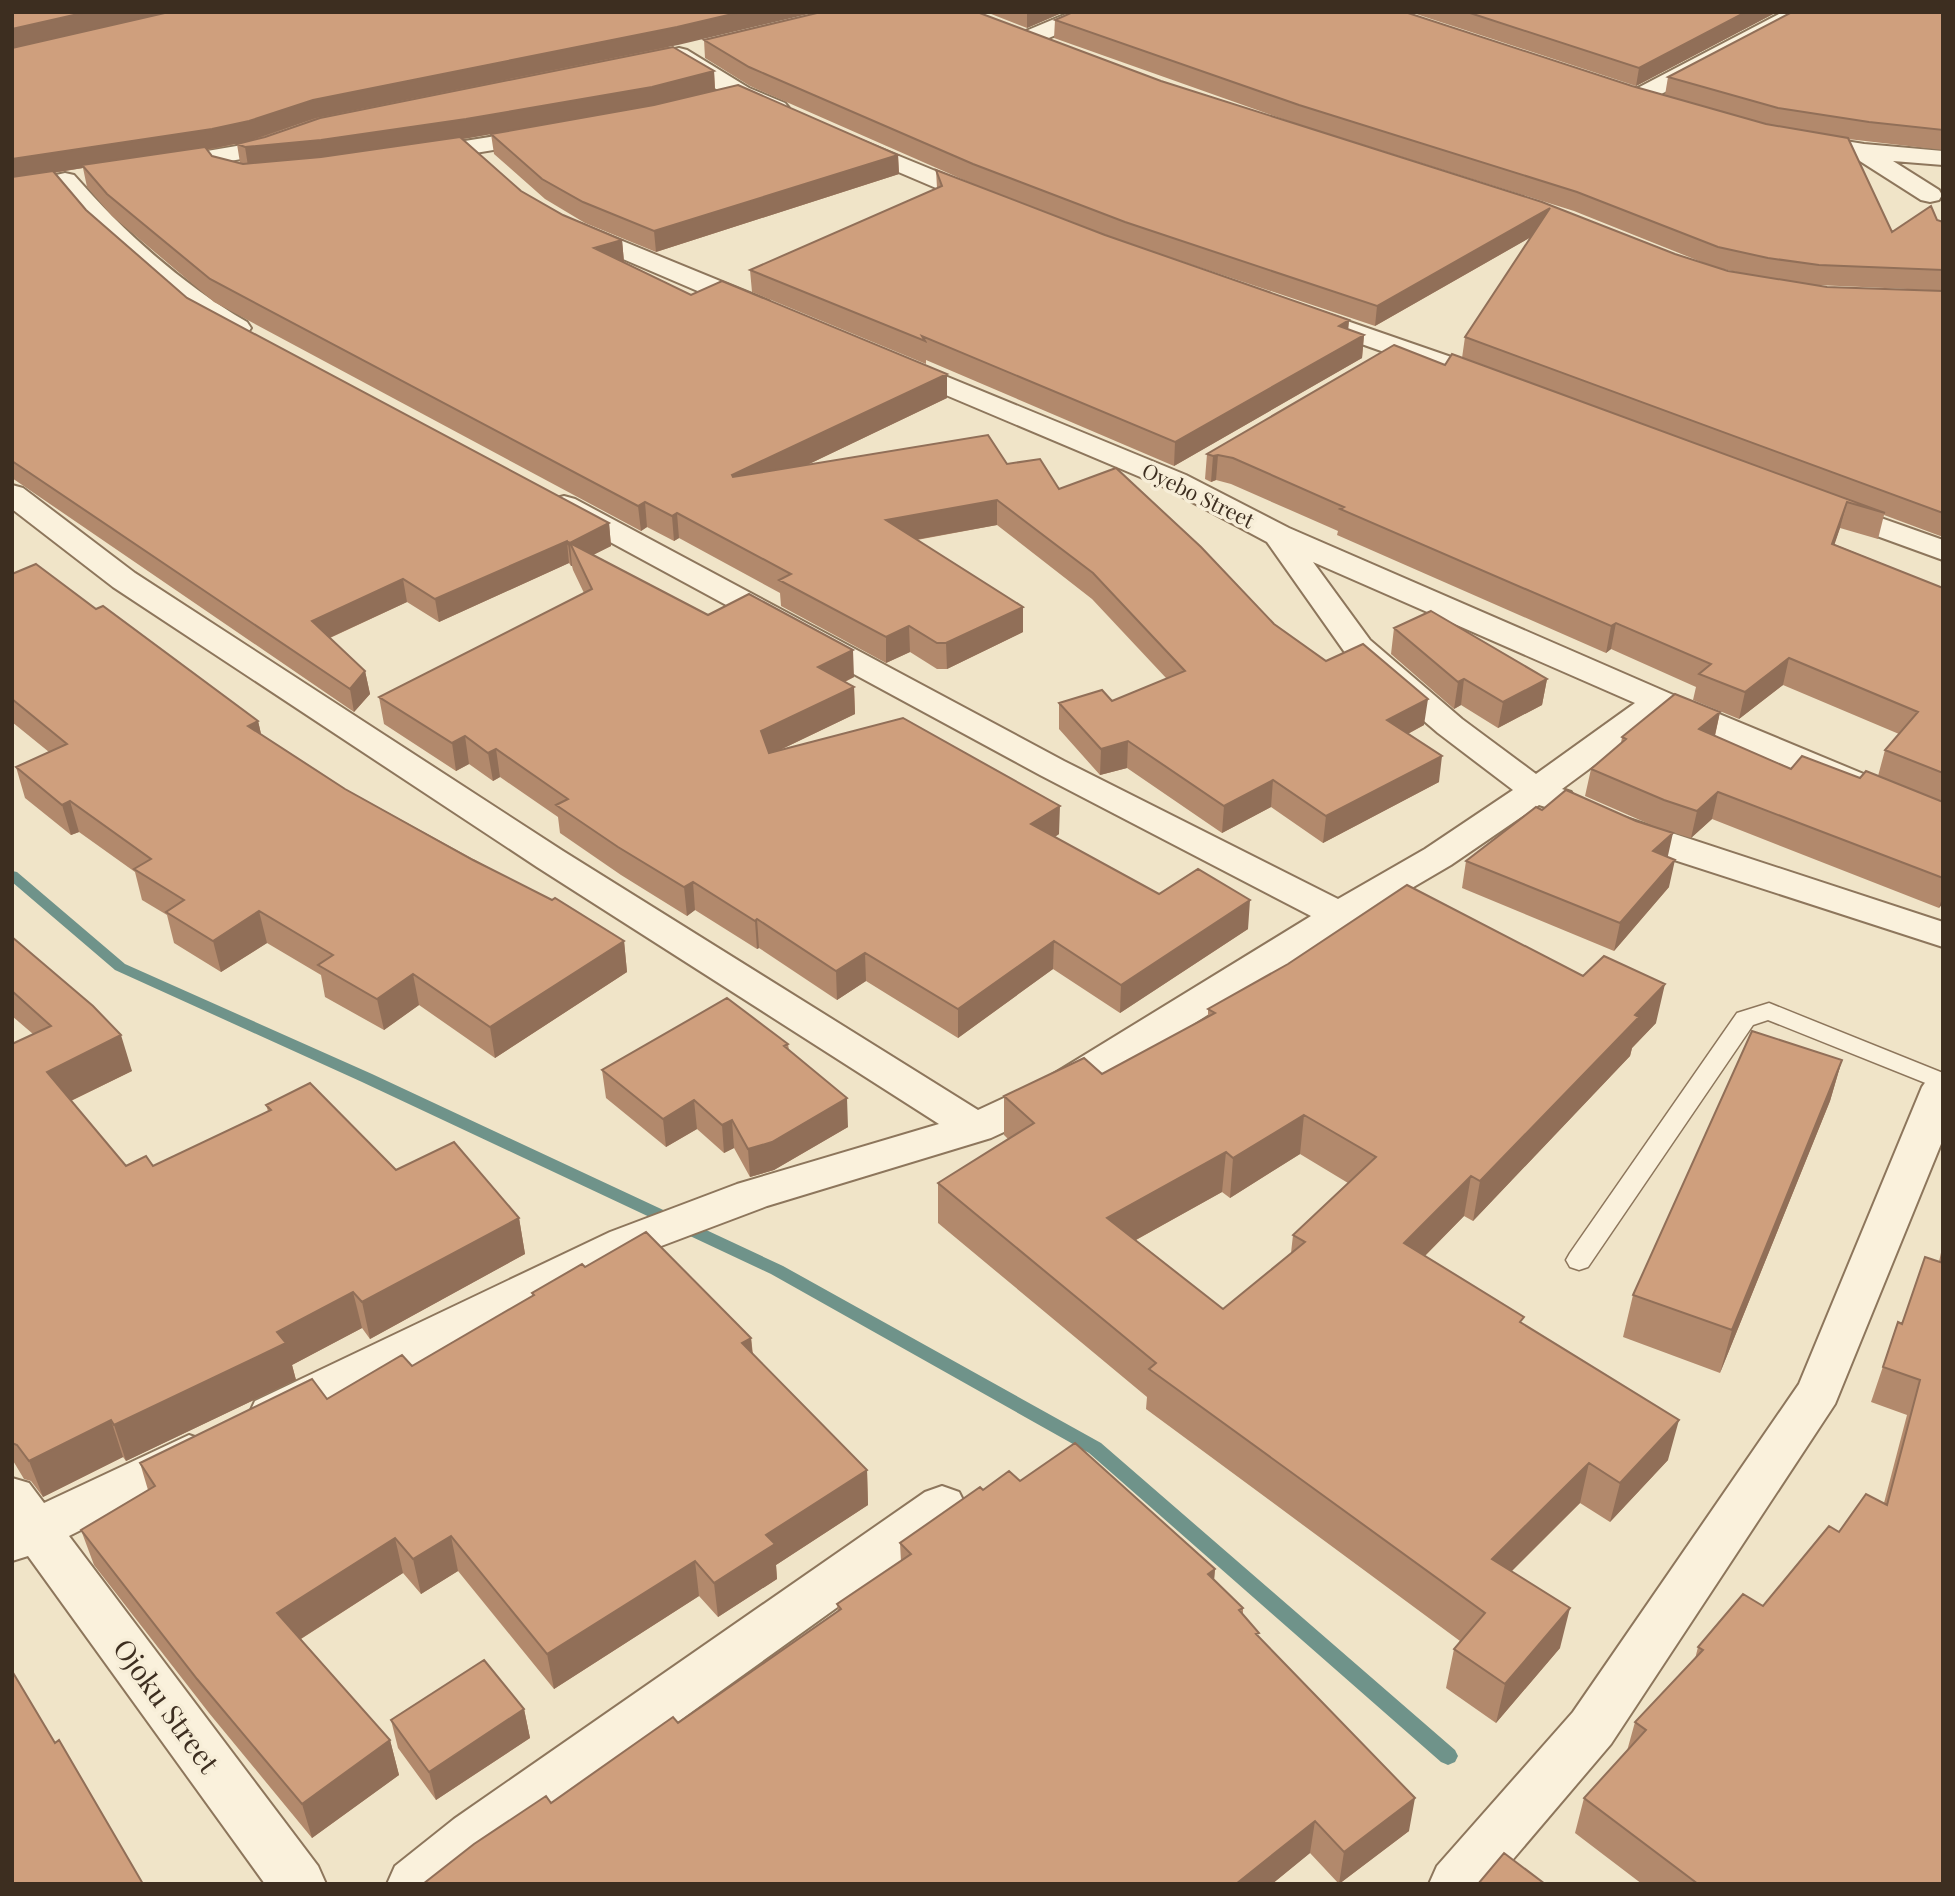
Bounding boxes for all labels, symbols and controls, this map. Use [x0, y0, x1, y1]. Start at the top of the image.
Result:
street label: Oyebo Street [1138, 455, 1260, 534]
street label: Ojoku Street [106, 1631, 229, 1780]

